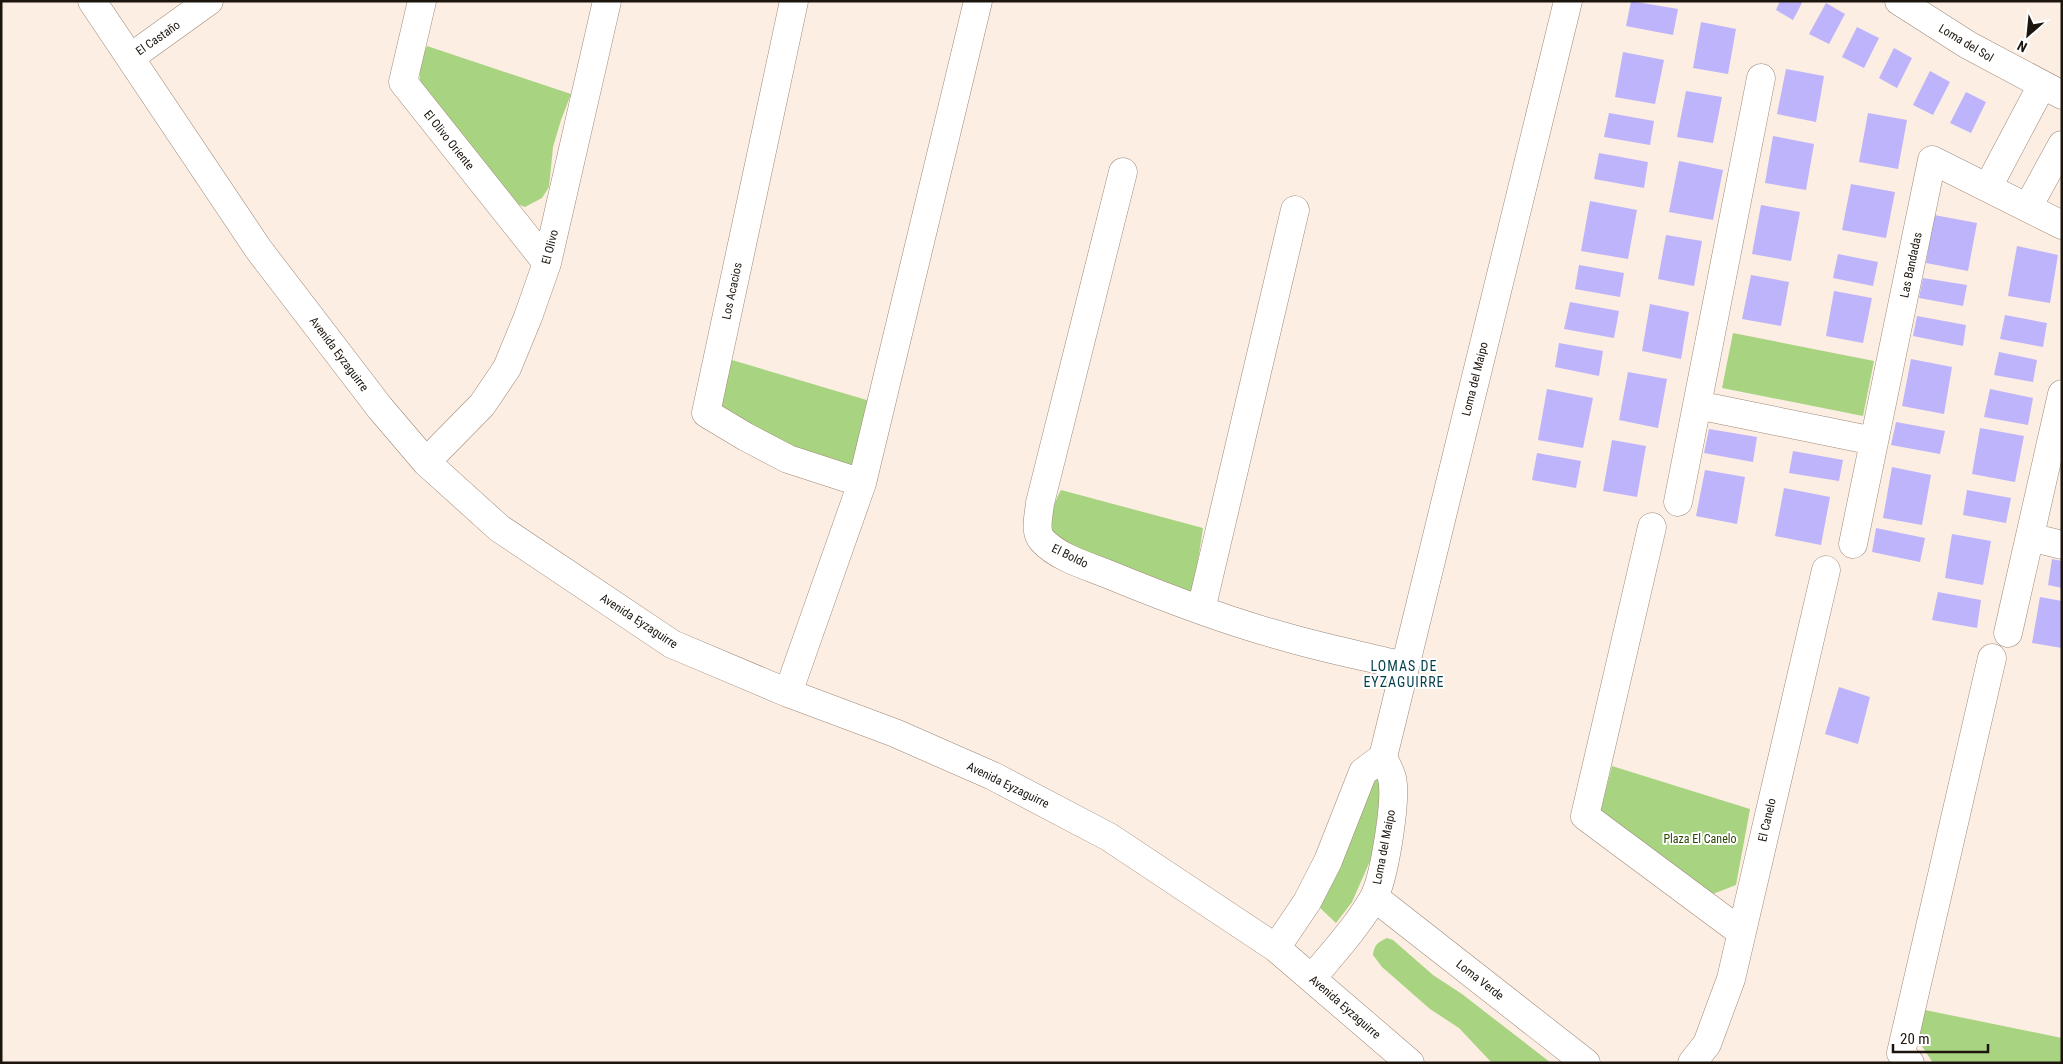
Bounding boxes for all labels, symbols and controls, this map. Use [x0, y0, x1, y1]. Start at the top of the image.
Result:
north arrow [2003, 10, 2053, 60]
street label: El Castaño [133, 18, 183, 58]
street label: Loma del Sol [1936, 21, 1996, 65]
text: N [2015, 38, 2030, 56]
street label: El Olivo Oriente [421, 108, 477, 173]
street label: El Olivo [539, 228, 561, 266]
street label: Las Bandadas [1897, 231, 1925, 299]
street label: Los Acacios [719, 261, 745, 321]
street label: Avenida Eyzaguirre [306, 314, 372, 394]
street label: Loma del Maipo [1459, 340, 1491, 418]
street label: El Boldo [1050, 541, 1090, 571]
street label: Avenida Eyzaguirre [598, 591, 681, 651]
district label: LOMAS DE EYZAGUIRRE [1363, 658, 1445, 690]
street label: Avenida Eyzaguirre [965, 759, 1052, 811]
street label: El Canelo [1755, 797, 1779, 843]
street label: Loma del Maipo [1370, 808, 1398, 886]
park label: Plaza El Canelo [1663, 832, 1737, 846]
street label: Loma Verde [1453, 957, 1507, 1003]
street label: Avenida Eyzaguirre [1307, 972, 1384, 1042]
scale bar [1893, 1022, 1988, 1054]
text: 20 m [1900, 1030, 1930, 1048]

